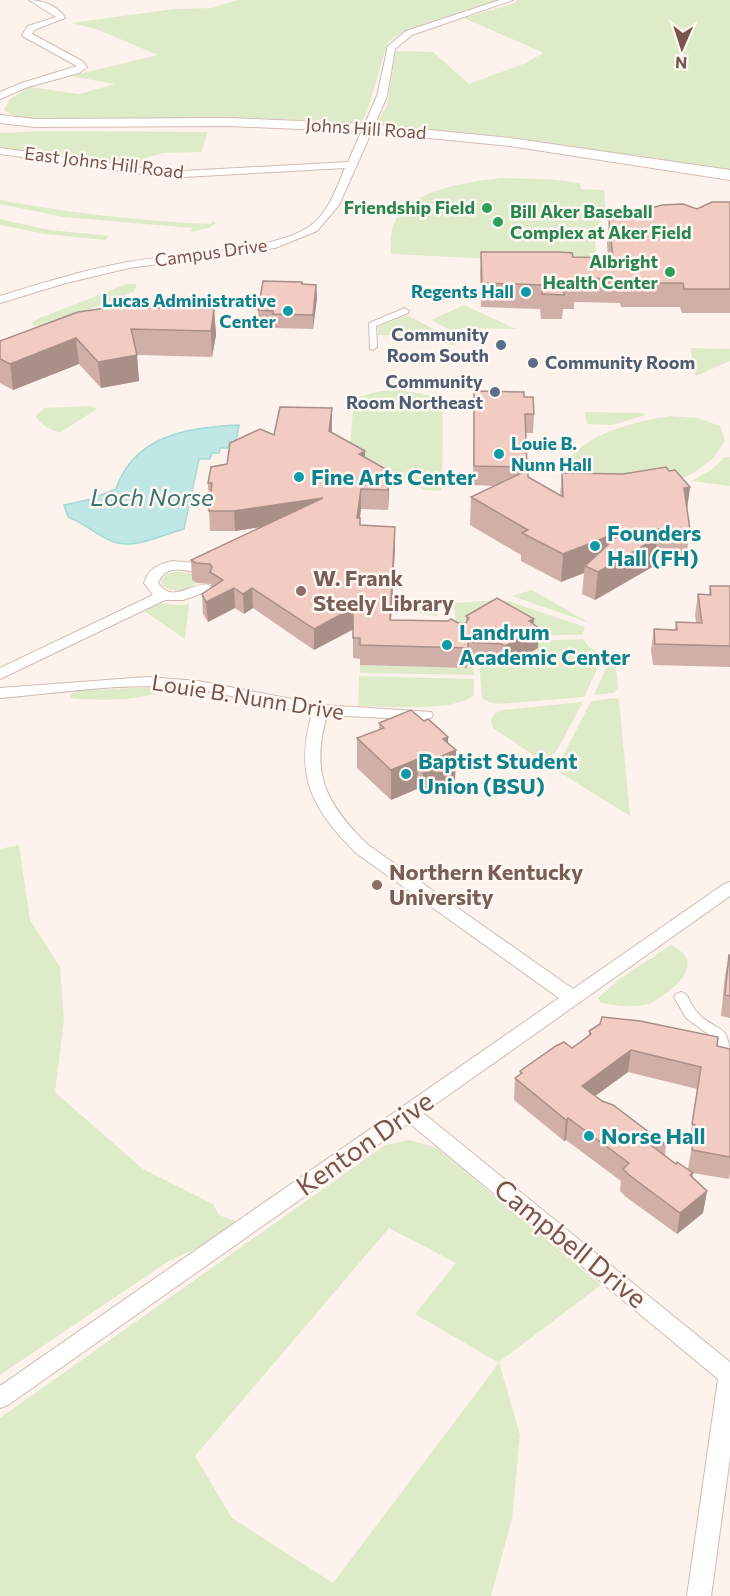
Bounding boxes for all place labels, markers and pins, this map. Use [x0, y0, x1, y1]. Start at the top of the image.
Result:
place label: Friendship Field [344, 196, 475, 218]
place label: Bill Aker Baseball Complex at Aker Field [510, 200, 691, 243]
marker: Friendship Field [480, 201, 494, 215]
marker: Bill Aker Baseball Complex at Aker Field [491, 215, 505, 229]
place label: Albright Health Center [543, 250, 659, 293]
marker: Albright Health Center [663, 265, 677, 279]
place label: Regents Hall [411, 280, 514, 302]
marker: Regents Hall [519, 285, 533, 299]
place label: Lucas Administrative Center [102, 289, 277, 332]
marker: Lucas Administrative Center [281, 304, 295, 318]
place label: Community Room South [387, 323, 489, 366]
marker: Community Room South [494, 338, 508, 352]
place label: Community Room [545, 351, 695, 373]
marker: Community Room [526, 356, 540, 370]
place label: Community Room Northeast [346, 370, 483, 413]
marker: Community Room Northeast [488, 385, 502, 399]
place label: Louie B. Nunn Hall [511, 432, 592, 475]
marker: Louie B. Nunn Hall [492, 447, 506, 461]
place label: Fine Arts Center [311, 463, 476, 490]
marker: Fine Arts Center [292, 470, 306, 484]
place label: Founders Hall (FH) [607, 519, 701, 571]
marker: Founders Hall (FH) [588, 539, 602, 553]
place label: W. Frank Steely Library [313, 564, 454, 616]
marker: W. Frank Steely Library [294, 584, 308, 598]
place label: Landrum Academic Center [459, 618, 630, 670]
marker: Landrum Academic Center [440, 638, 454, 652]
place label: Baptist Student Union (BSU) [418, 747, 577, 799]
marker: Baptist Student Union (BSU) [399, 767, 413, 781]
place label: Northern Kentucky University [389, 858, 583, 910]
marker: Northern Kentucky University [370, 878, 384, 892]
place label: Norse Hall [601, 1122, 706, 1149]
marker: Norse Hall [582, 1129, 596, 1143]

